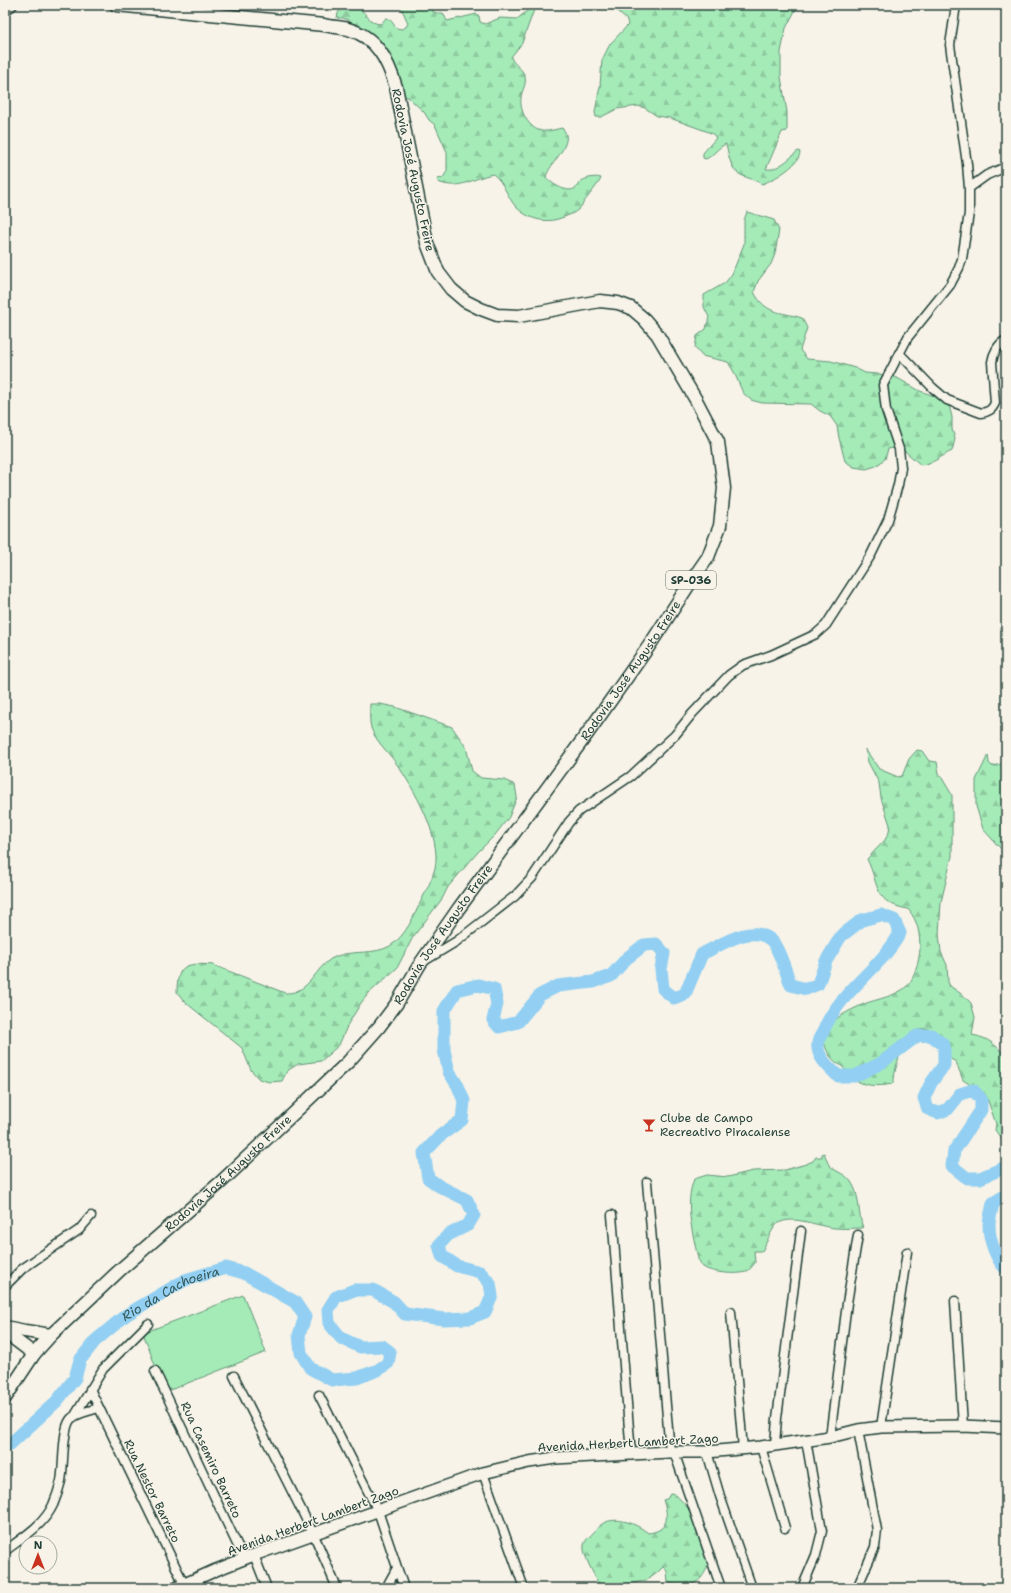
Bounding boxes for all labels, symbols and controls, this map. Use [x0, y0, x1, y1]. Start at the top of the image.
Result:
street label: Rodovia José Augusto Freire [388, 87, 438, 253]
road number: SP-036 [666, 571, 716, 589]
street label: Rodovia José Augusto Freire [577, 597, 684, 744]
street label: Rodovia José Augusto Freire [390, 861, 496, 1008]
place label: Clube de Campo Recreativo Piracaiense [660, 1110, 791, 1140]
street label: Rodovia José Augusto Freire [161, 1111, 295, 1235]
bar icon: Clube de Campo Recreativo Piracaiense [641, 1117, 657, 1133]
water label: Rio da Cachoeira [118, 1262, 221, 1324]
street label: Rua Casemiro Barreto [177, 1399, 245, 1521]
street label: Avenida Herbert Lambert Zago [537, 1430, 719, 1456]
street label: Rua Nestor Barreto [120, 1437, 184, 1545]
street label: Avenida Herbert Lambert Zago [225, 1483, 401, 1559]
north arrow [18, 1535, 58, 1575]
text: N [34, 1538, 43, 1553]

